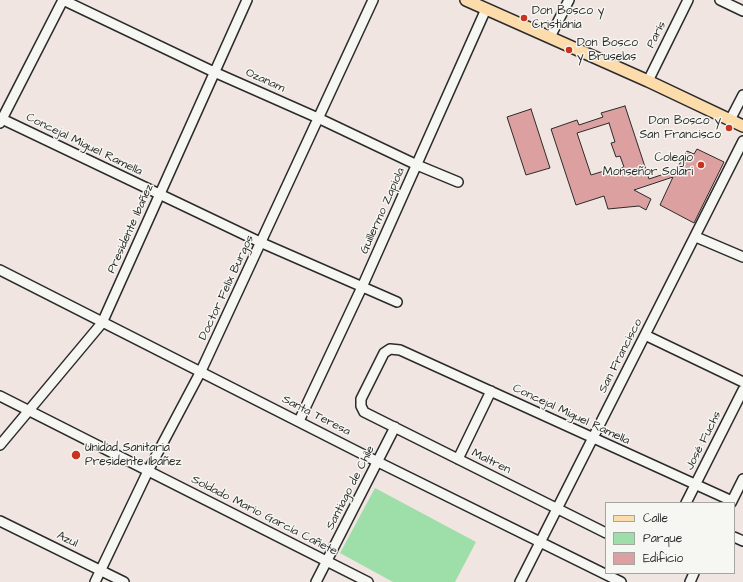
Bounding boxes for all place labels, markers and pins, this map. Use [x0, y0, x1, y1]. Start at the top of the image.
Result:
place label: Don Bosco y Cristianía [532, 4, 604, 32]
marker: Don Bosco y Cristianía [519, 13, 529, 23]
place label: Don Bosco y Bruselas [577, 36, 638, 64]
marker: Don Bosco y Bruselas [564, 45, 574, 55]
place label: Don Bosco y San Francisco [640, 114, 721, 142]
marker: Don Bosco y San Francisco [724, 123, 734, 133]
place label: Colegio Monseñor Solari [603, 151, 693, 179]
marker: Colegio Monseñor Solari [696, 160, 706, 170]
place label: Unidad Sanitaria Presidente Ibañez [85, 441, 181, 469]
marker: Unidad Sanitaria Presidente Ibañez [70, 449, 82, 461]

